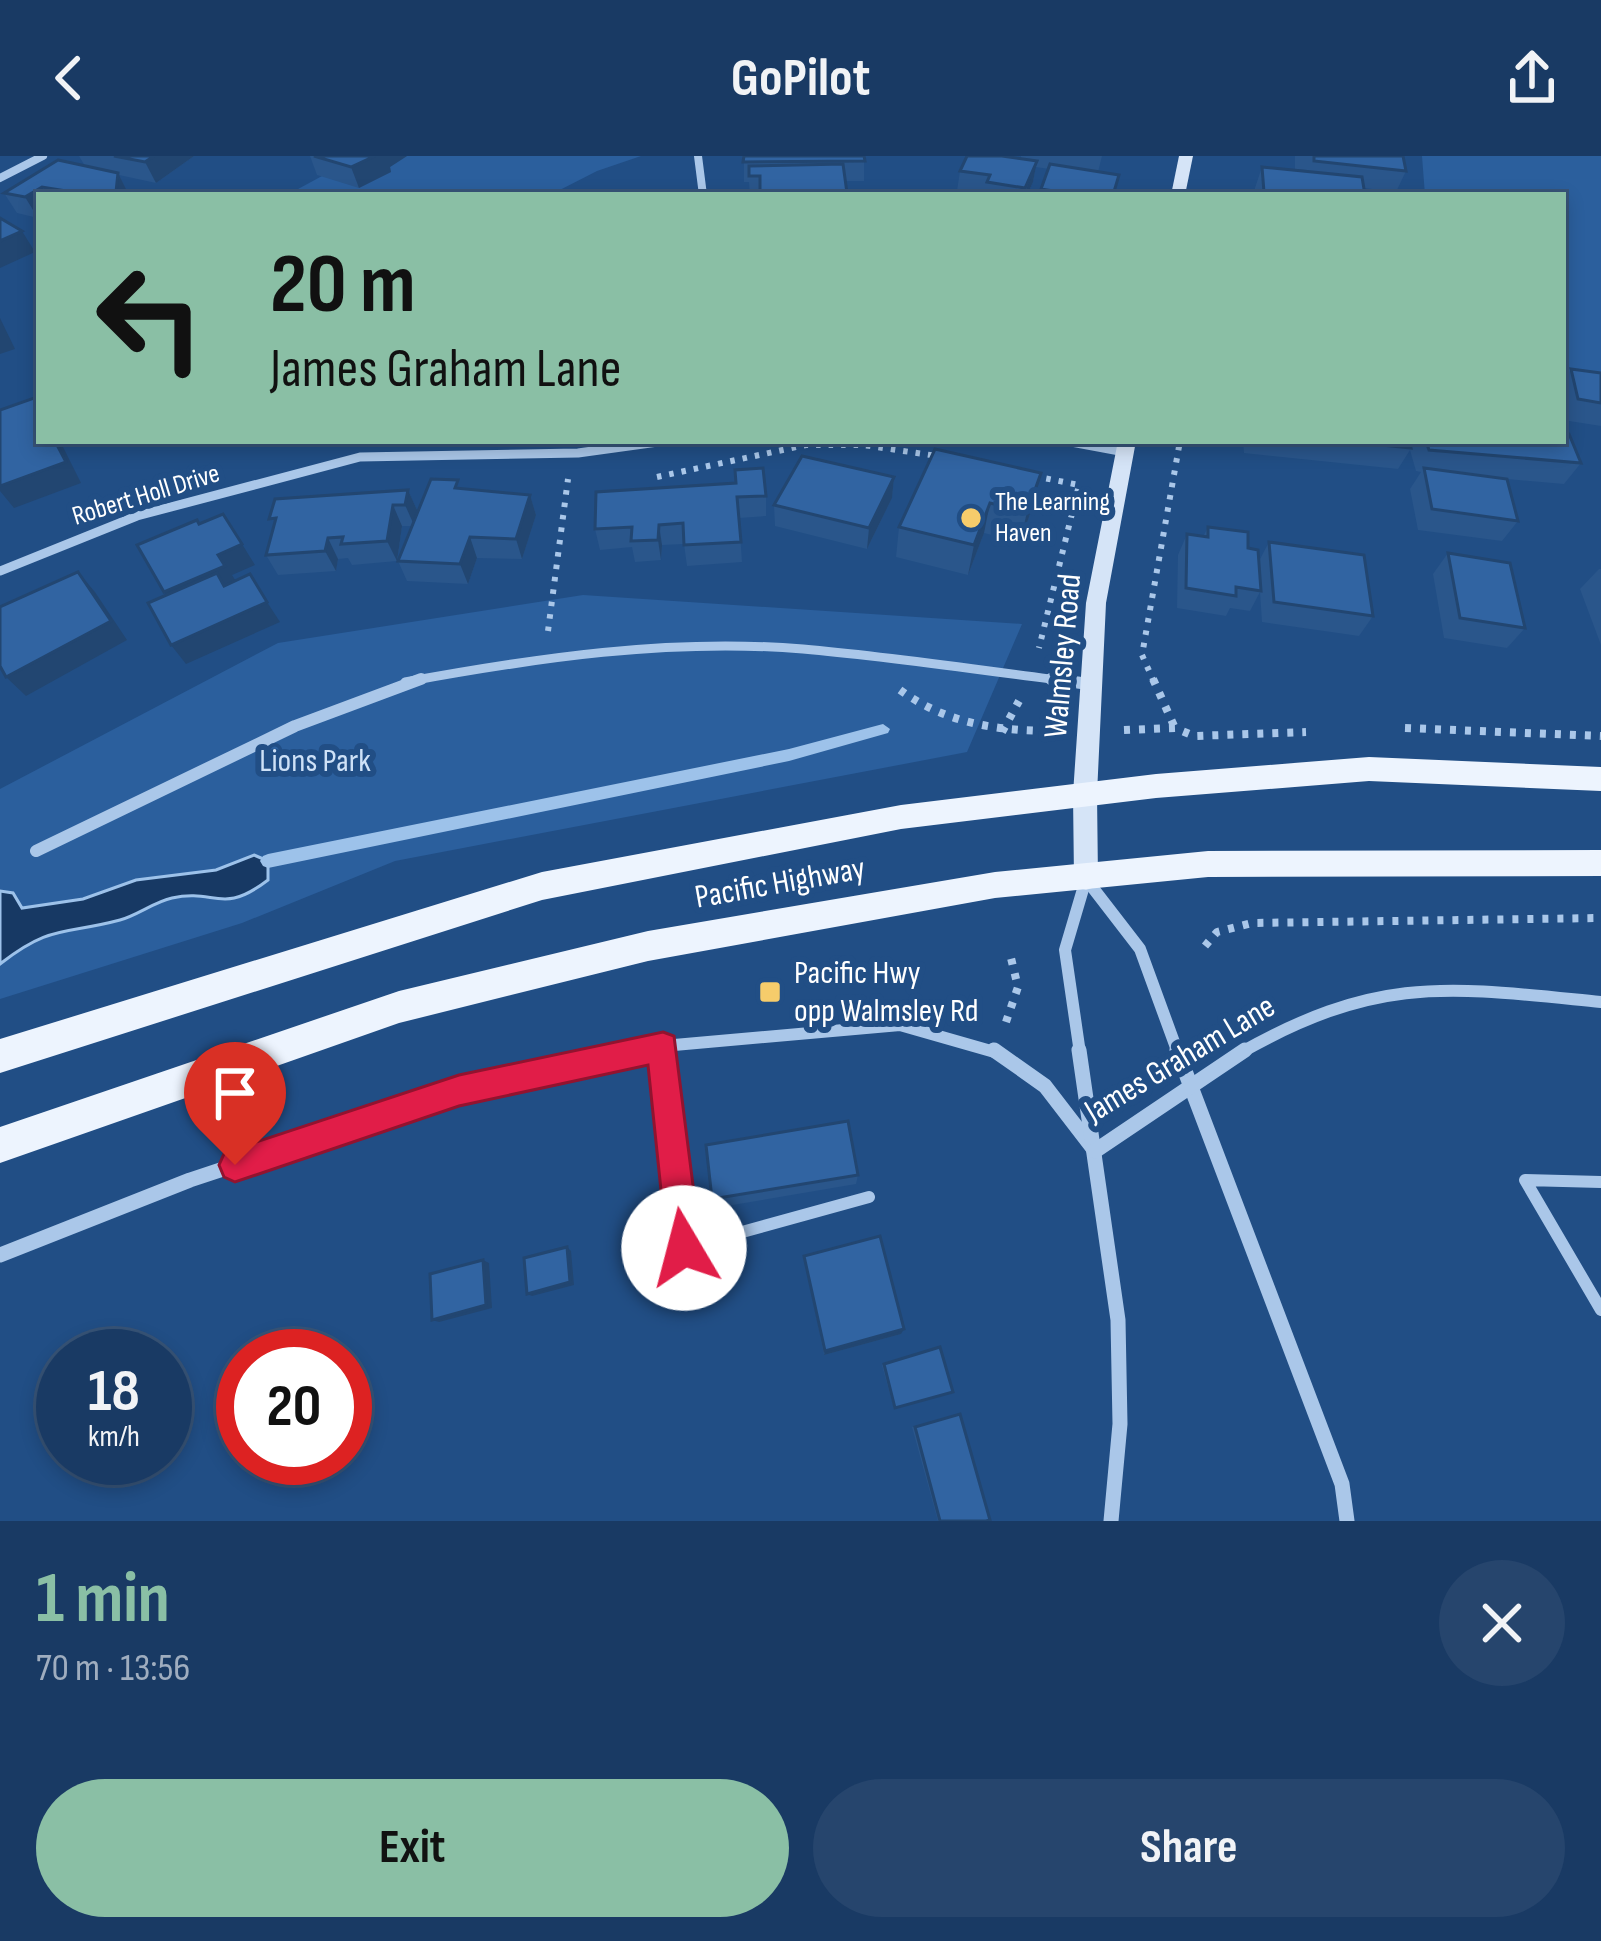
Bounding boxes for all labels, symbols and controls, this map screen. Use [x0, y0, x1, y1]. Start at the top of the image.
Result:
icon: back [36, 45, 102, 111]
icon: share [1499, 45, 1565, 111]
text: GoPilot [731, 46, 870, 111]
text: 20 m [270, 235, 416, 336]
icon: left [72, 240, 228, 396]
text: James Graham Lane [270, 337, 621, 402]
street label: Robert Holl Drive [68, 457, 224, 533]
place label: The Learning Haven [995, 486, 1110, 549]
marker: The Learning Haven [958, 505, 984, 531]
street label: Walmsley Road [1036, 572, 1090, 740]
park label: Lions Park [259, 741, 371, 781]
street label: Pacific Highway [692, 848, 868, 918]
place label: Pacific Hwy opp Walmsley Rd [794, 953, 979, 1031]
marker: Pacific Hwy opp Walmsley Rd [757, 979, 783, 1005]
street label: James Graham Lane [1077, 987, 1282, 1132]
pin [184, 1042, 286, 1165]
icon: arrive [202, 1060, 268, 1126]
position arrow [621, 1185, 747, 1311]
speed limit sign: 20 [216, 1329, 372, 1485]
text: 18 [88, 1356, 140, 1428]
text: km/h [88, 1419, 140, 1455]
text: 1 min [36, 1556, 170, 1643]
button: close [1439, 1560, 1565, 1686]
text: 70 m · 13:56 [36, 1645, 190, 1692]
button: Exit [36, 1779, 789, 1917]
button: Share [813, 1779, 1565, 1917]

